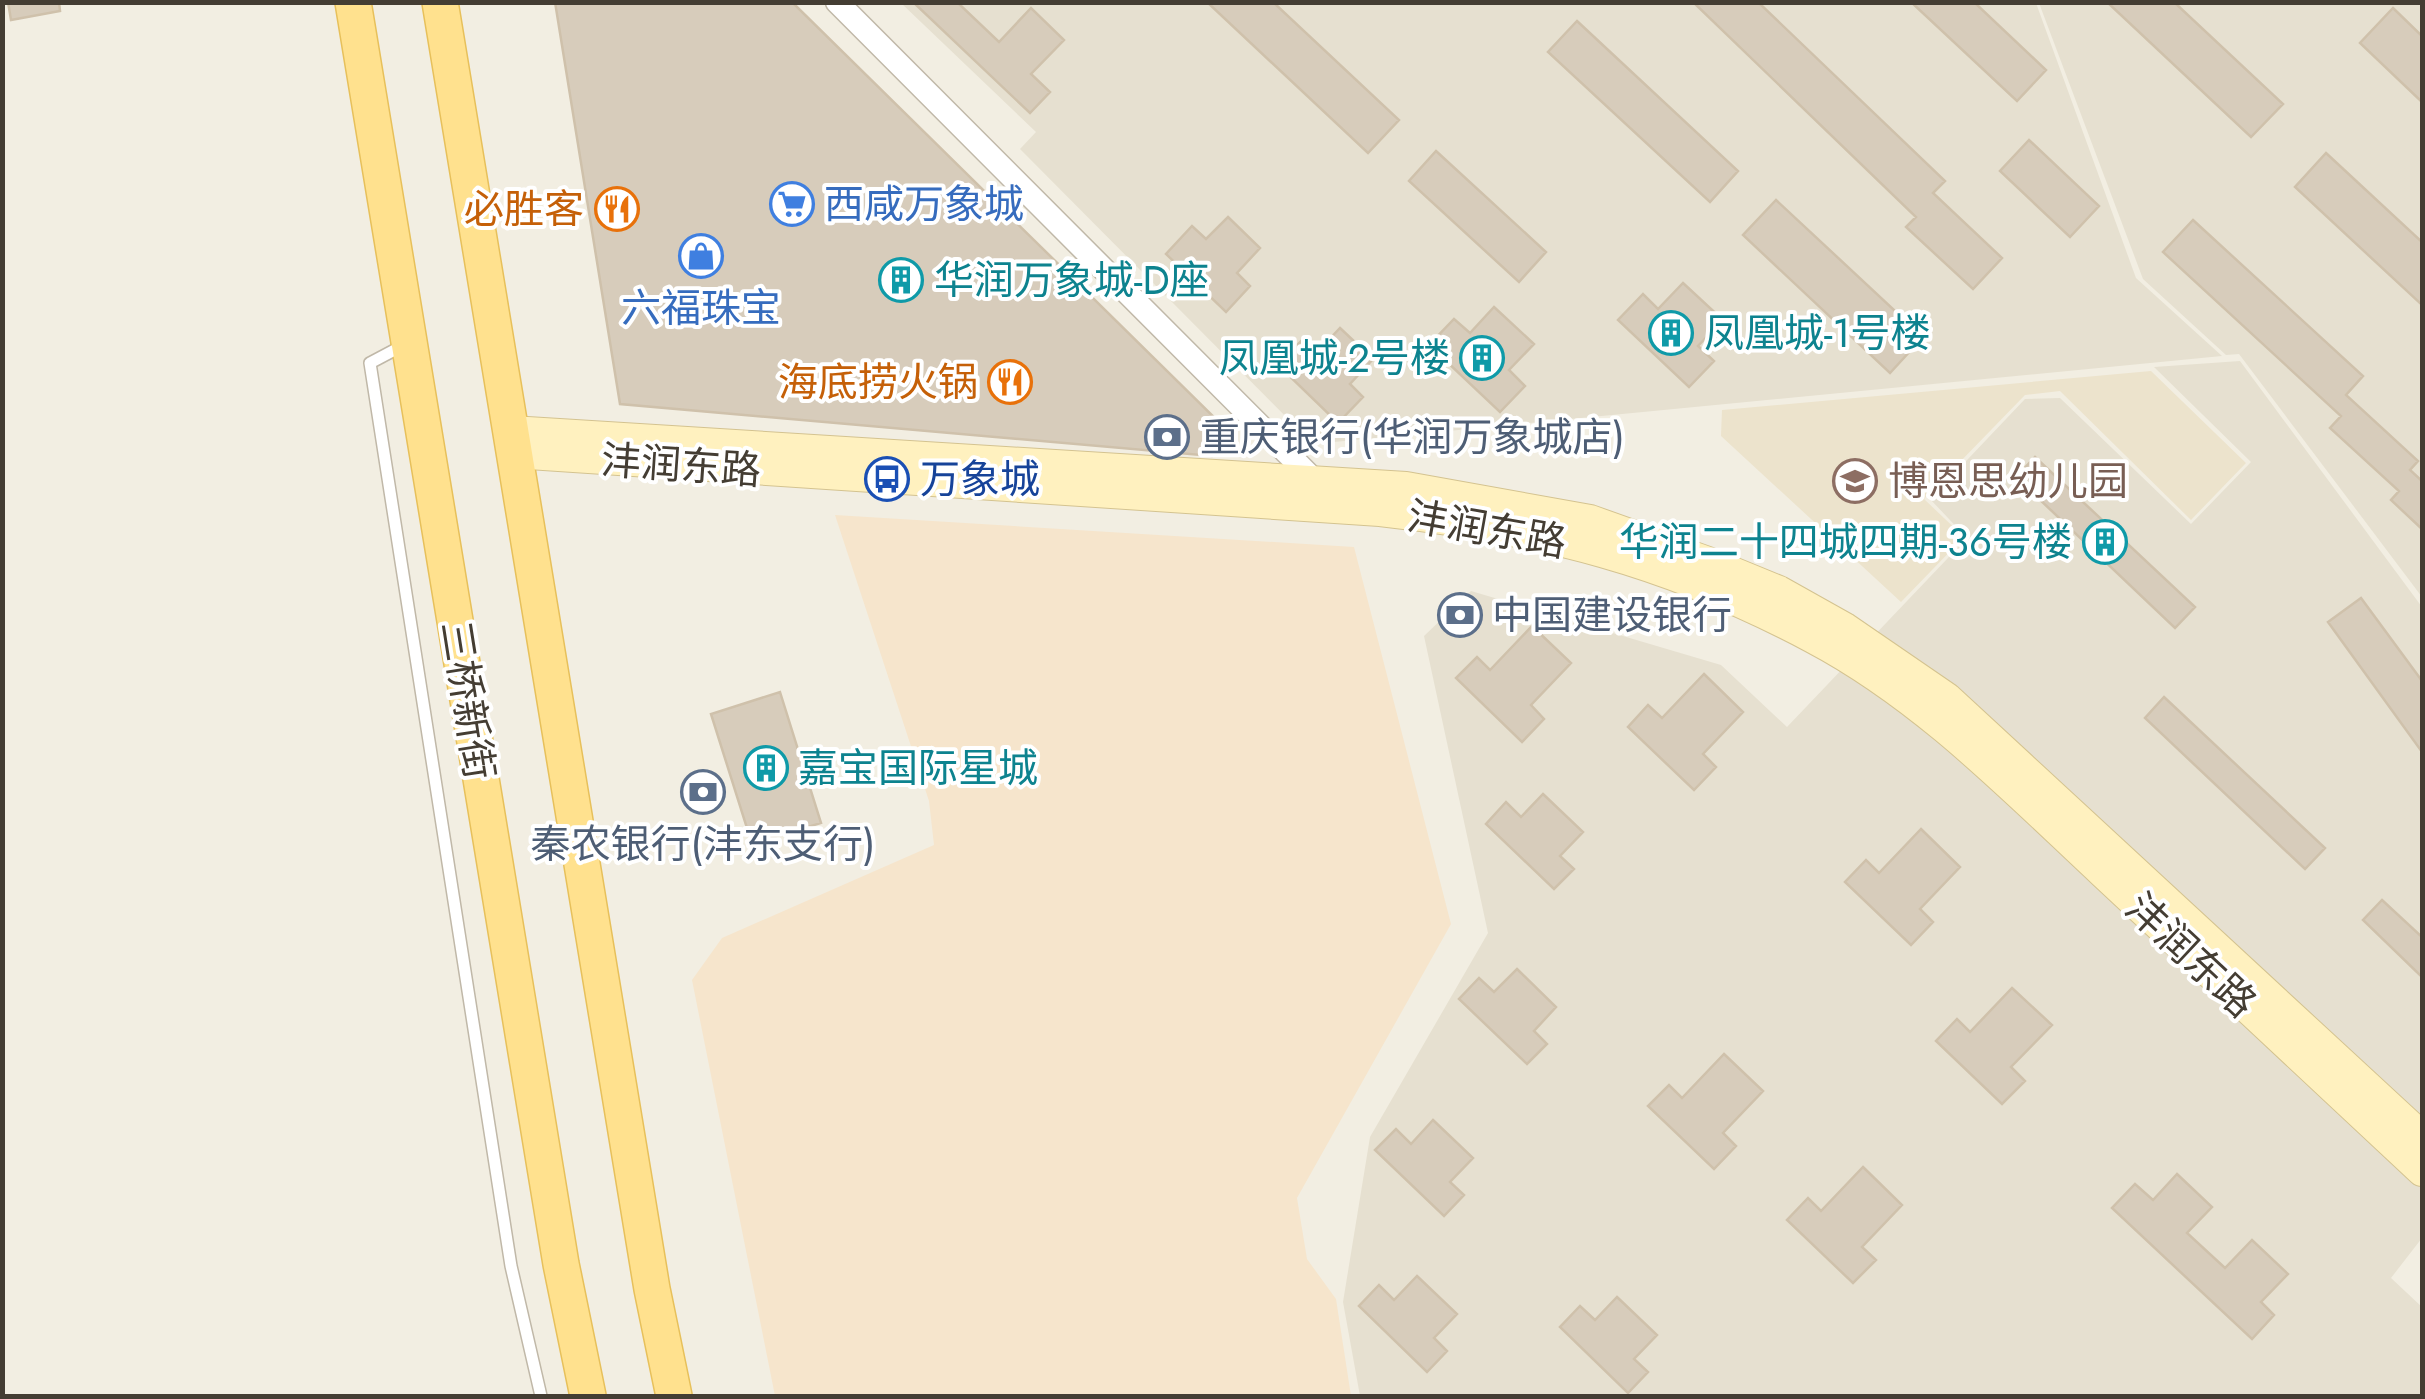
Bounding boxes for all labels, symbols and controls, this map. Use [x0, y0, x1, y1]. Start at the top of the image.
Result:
place label: 西咸万象城 [824, 175, 1024, 233]
place label: 必胜客 [464, 180, 584, 238]
supermarket icon: 西咸万象城 [769, 181, 815, 227]
restaurant icon: 必胜客 [594, 186, 640, 232]
shop icon: 六福珠宝 [678, 233, 724, 279]
place label: 华润万象城-D座 [934, 251, 1210, 309]
building icon: 华润万象城-D座 [878, 257, 924, 303]
place label: 六福珠宝 [621, 279, 781, 337]
place label: 凤凰城-1号楼 [1704, 304, 1930, 362]
building icon: 凤凰城-1号楼 [1648, 310, 1694, 356]
place label: 凤凰城-2号楼 [1219, 329, 1450, 387]
building icon: 凤凰城-2号楼 [1459, 335, 1505, 381]
place label: 海底捞火锅 [778, 353, 978, 411]
restaurant icon: 海底捞火锅 [987, 359, 1033, 405]
place label: 重庆银行(华润万象城店) [1200, 408, 1625, 466]
bank icon: 重庆银行(华润万象城店) [1144, 414, 1190, 460]
street label: 沣润东路 [599, 430, 763, 500]
place label: 万象城 [920, 450, 1040, 508]
place label: 博恩思幼儿园 [1888, 452, 2128, 510]
bus stop icon: 万象城 [864, 456, 910, 502]
school or university icon: 博恩思幼儿园 [1832, 458, 1878, 504]
street label: 沣润东路 [1403, 487, 1571, 571]
place label: 华润二十四城四期-36号楼 [1619, 513, 2072, 571]
building icon: 华润二十四城四期-36号楼 [2082, 519, 2128, 565]
place label: 中国建设银行 [1492, 586, 1732, 644]
bank icon: 中国建设银行 [1437, 592, 1483, 638]
street label: 三桥新街 [427, 616, 509, 784]
place label: 嘉宝国际星城 [798, 739, 1038, 797]
building icon: 嘉宝国际星城 [743, 745, 789, 791]
bank icon: 秦农银行(沣东支行) [680, 769, 726, 815]
place label: 秦农银行(沣东支行) [531, 815, 875, 873]
street label: 沣润东路 [2113, 879, 2269, 1031]

